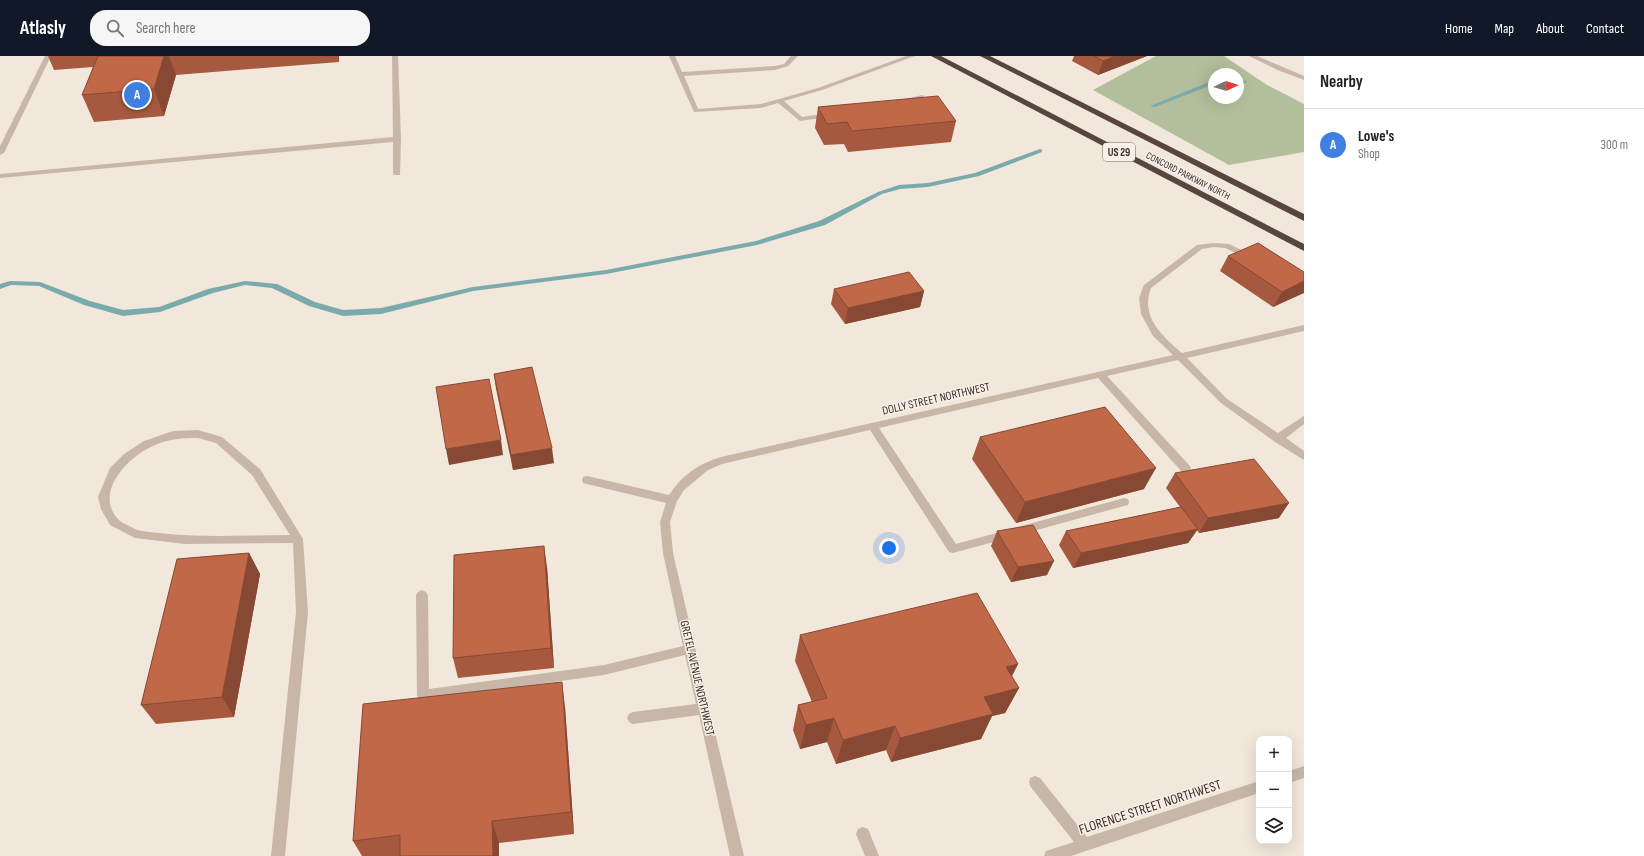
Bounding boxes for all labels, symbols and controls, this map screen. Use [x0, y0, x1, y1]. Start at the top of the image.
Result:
search box [90, 10, 370, 46]
text: Atlasly [20, 17, 66, 40]
icon: search [104, 17, 126, 39]
text: Search here [136, 19, 196, 38]
text: Home [1445, 20, 1473, 37]
text: Map [1495, 20, 1514, 37]
text: About [1536, 20, 1564, 37]
text: Contact [1586, 20, 1624, 37]
north arrow [1208, 68, 1244, 104]
text: Nearby [1320, 72, 1363, 92]
pin: A [124, 80, 150, 110]
text: Lowe's [1358, 127, 1394, 146]
text: A [1330, 137, 1336, 153]
text: 300 m [1601, 137, 1628, 153]
road number: US 29 [1103, 143, 1135, 161]
text: Shop [1358, 146, 1380, 162]
street label: CONCORD PARKWAY NORTH [1144, 150, 1232, 202]
street label: DOLLY STREET NORTHWEST [881, 379, 991, 419]
your location [879, 538, 899, 558]
street label: GRETEL AVENUE NORTHWEST [676, 619, 718, 737]
map controls [1256, 736, 1292, 844]
button: + [1256, 736, 1292, 772]
button: − [1256, 772, 1292, 808]
street label: FLORENCE STREET NORTHWEST [1077, 776, 1224, 838]
button: layers [1256, 808, 1292, 844]

